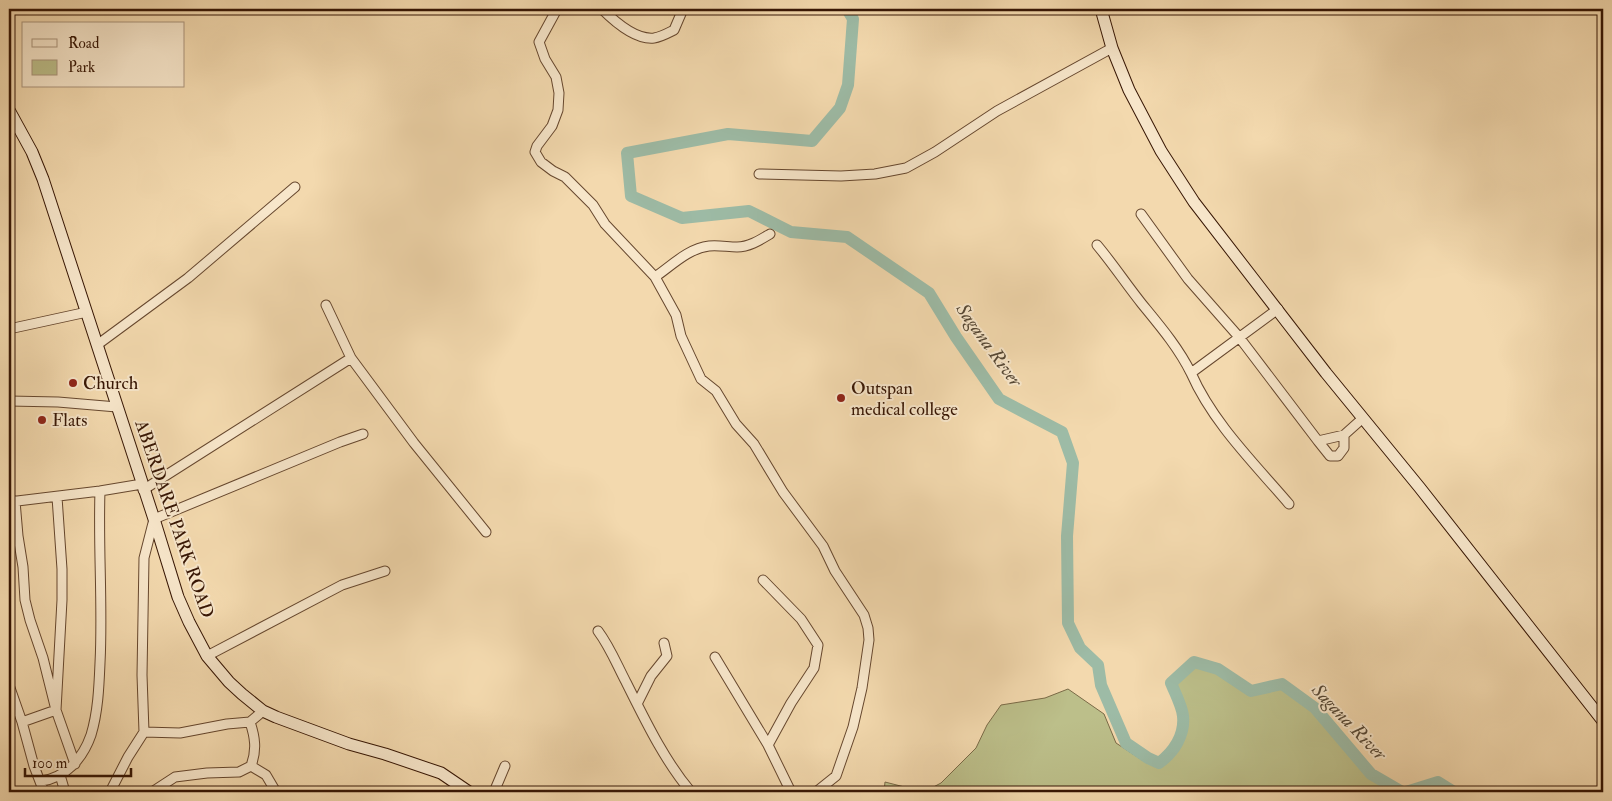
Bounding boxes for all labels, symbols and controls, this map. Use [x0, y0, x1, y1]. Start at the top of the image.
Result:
legend [22, 22, 185, 88]
text: Road [68, 34, 100, 53]
text: Park [68, 58, 95, 77]
water label: Sagana River [950, 298, 1028, 392]
place label: Church [83, 372, 139, 395]
marker: Church [67, 377, 79, 389]
place label: Outspan medical college [851, 377, 958, 421]
marker: Outspan medical college [835, 392, 847, 404]
place label: Flats [52, 409, 87, 432]
marker: Flats [36, 414, 48, 426]
street label: ABERDARE PARK ROAD [129, 416, 219, 621]
water label: Sagana River [1306, 678, 1392, 766]
scale bar [25, 746, 131, 778]
text: 100 m [32, 754, 68, 773]

